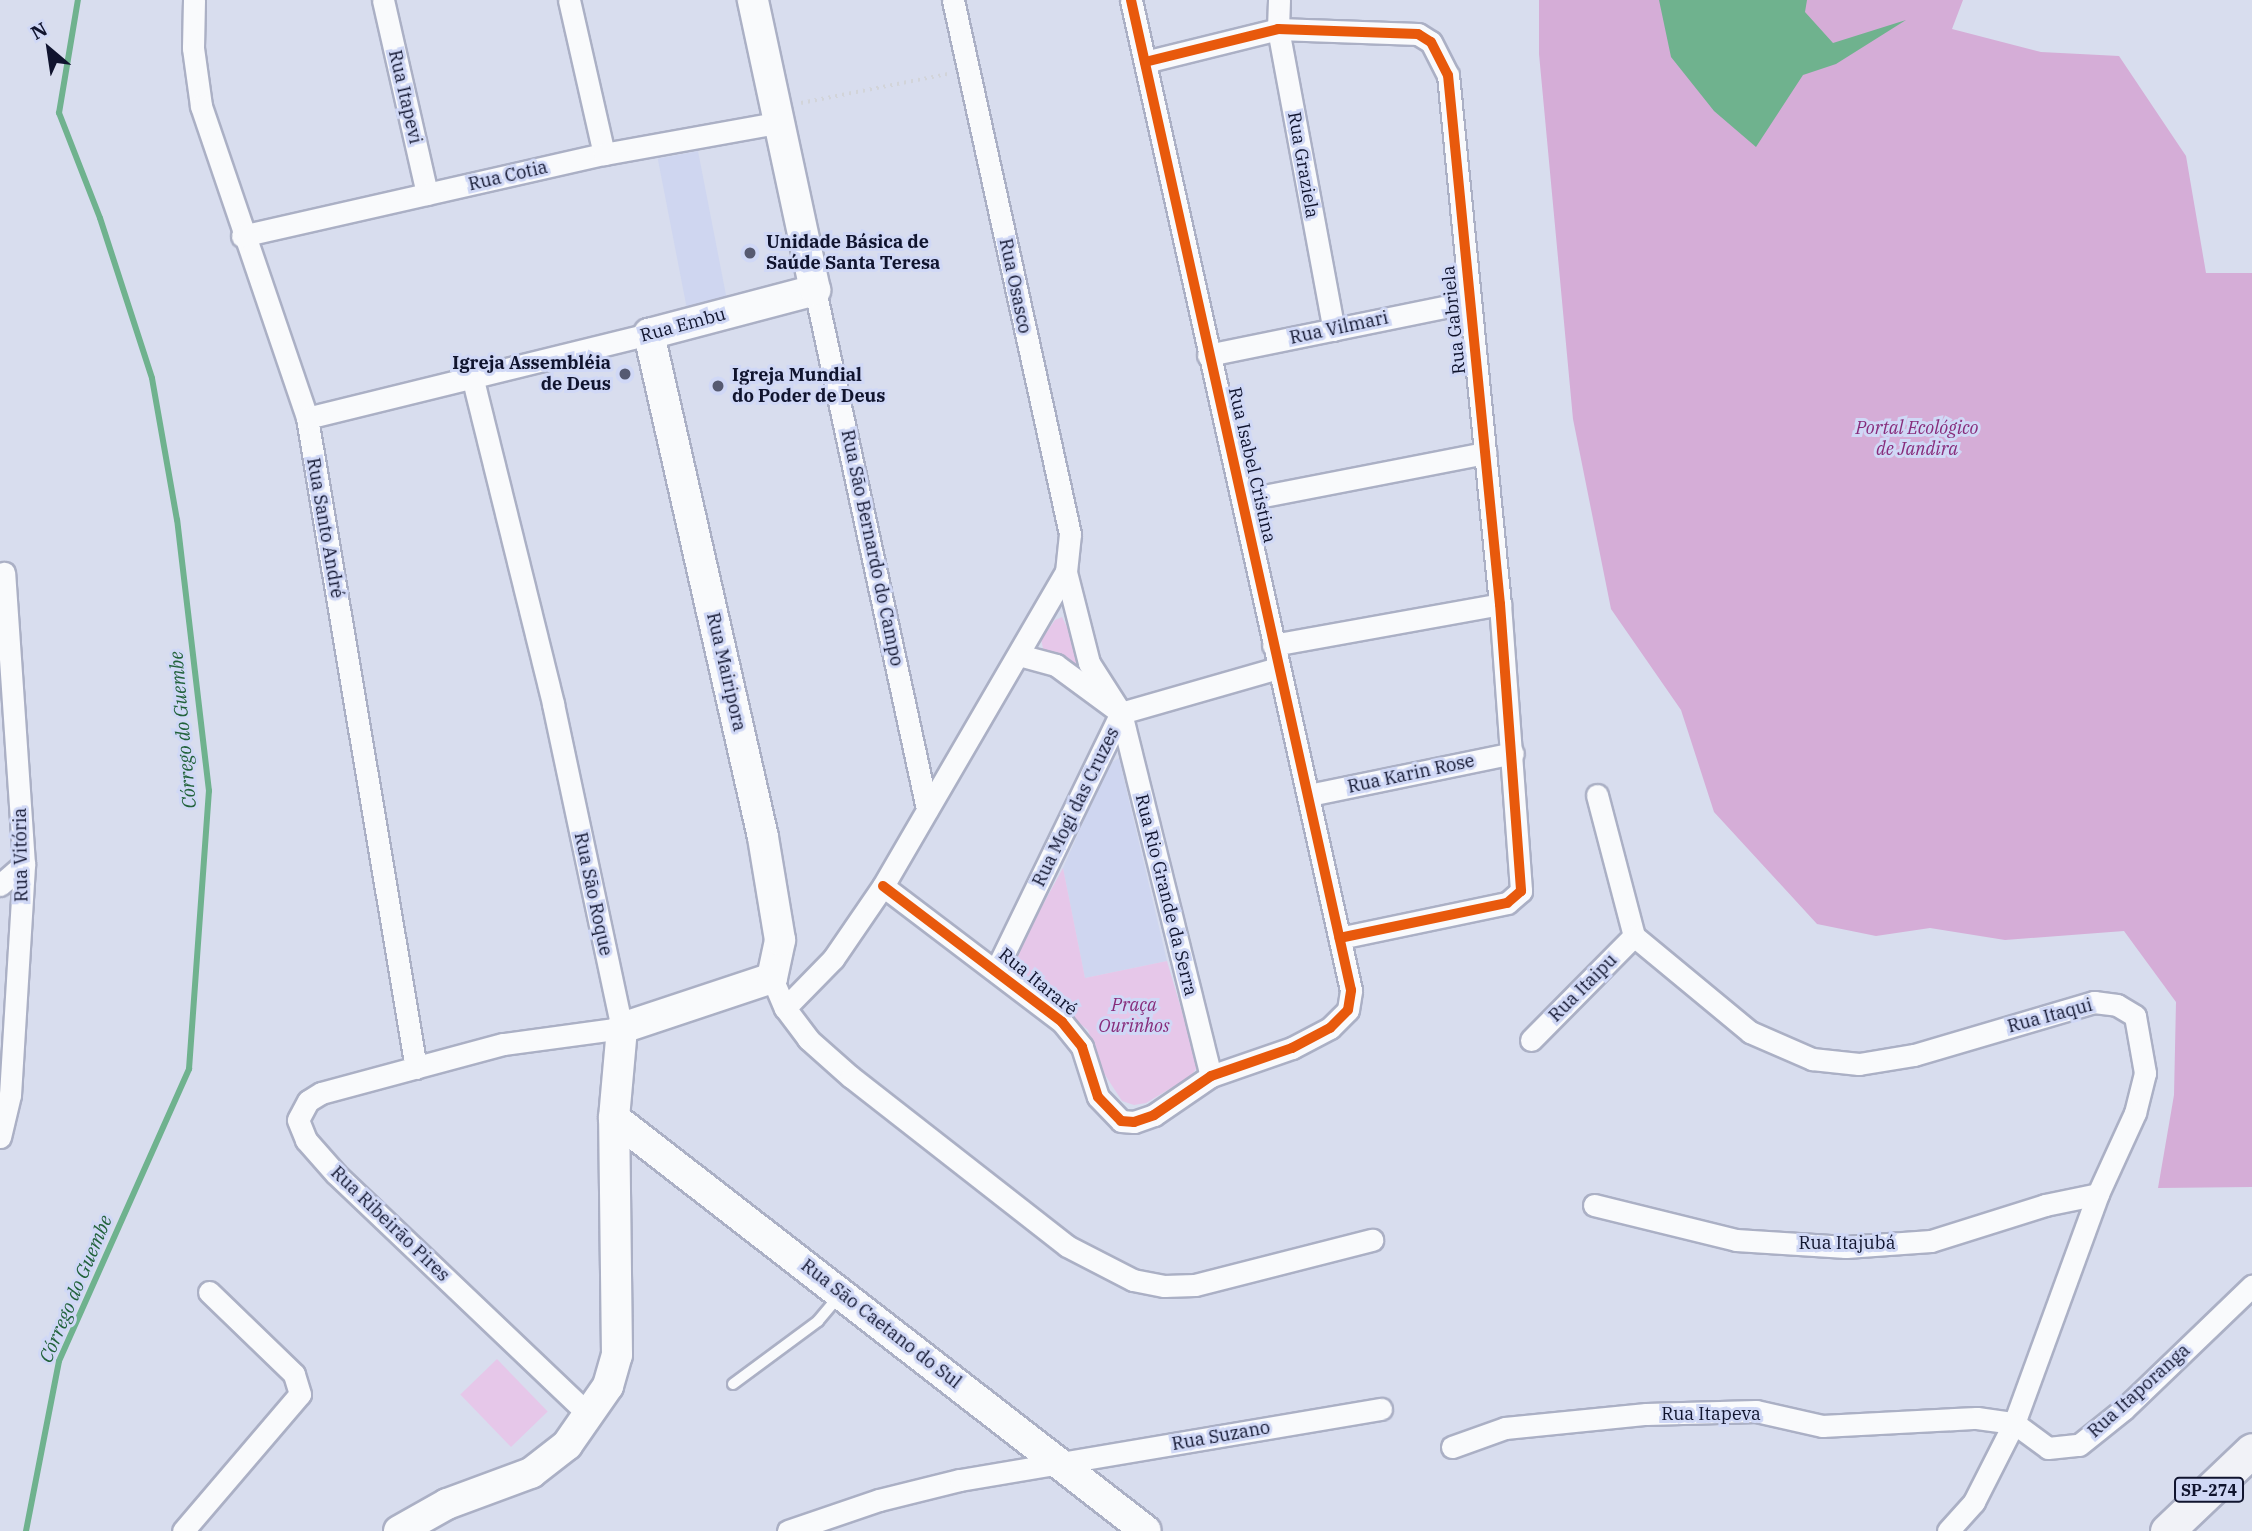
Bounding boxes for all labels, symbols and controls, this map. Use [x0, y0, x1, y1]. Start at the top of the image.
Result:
north arrow [14, 14, 84, 84]
text: N [26, 16, 51, 45]
street label: Rua Itapevi [384, 48, 426, 146]
street label: Rua Graziela [1283, 110, 1323, 220]
street label: Rua Cotia [466, 156, 550, 196]
place label: Unidade Básica de Saúde Santa Teresa [766, 232, 940, 274]
street label: Rua Osasco [994, 236, 1036, 336]
marker: Unidade Básica de Saúde Santa Teresa [740, 243, 760, 263]
street label: Rua Gabriela [1438, 265, 1470, 375]
street label: Rua Embu [638, 303, 728, 347]
street label: Rua Vilmari [1288, 307, 1390, 349]
place label: Igreja Assembléia de Deus [452, 353, 611, 396]
place label: Igreja Mundial do Poder de Deus [732, 365, 885, 408]
marker: Igreja Assembléia de Deus [617, 366, 633, 382]
marker: Igreja Mundial do Poder de Deus [710, 378, 726, 394]
street label: Rua Isabel Cristina [1224, 385, 1280, 545]
park label: Portal Ecológico de Jandira [1855, 418, 1979, 460]
street label: Rua São Bernardo do Campo [836, 428, 908, 668]
street label: Rua Santo André [302, 456, 348, 600]
street label: Rua Mairipora [702, 611, 750, 733]
water label: Córrego do Guembe [165, 650, 201, 810]
street label: Rua Mogi das Cruzes [1028, 724, 1124, 890]
street label: Rua Karin Rose [1346, 750, 1476, 798]
street label: Rua Rio Grande da Serra [1130, 792, 1202, 998]
street label: Rua Vitória [9, 808, 33, 902]
street label: Rua São Roque [569, 830, 617, 958]
street label: Rua Itararé [994, 944, 1082, 1020]
street label: Rua Itaipu [1544, 949, 1622, 1027]
street label: Rua Itaqui [2005, 994, 2095, 1038]
park label: Praça Ourinhos [1098, 995, 1170, 1038]
street label: Rua Ribeirão Pires [326, 1162, 454, 1286]
water label: Córrego do Guembe [35, 1212, 117, 1366]
street label: Rua Itajubá [1799, 1232, 1895, 1254]
street label: Rua São Caetano do Sul [797, 1255, 965, 1393]
street label: Rua Itaporanga [2084, 1340, 2194, 1442]
street label: Rua Itapeva [1661, 1403, 1761, 1425]
street label: Rua Suzano [1170, 1417, 1272, 1455]
road number: SP-274 [2174, 1478, 2244, 1502]

